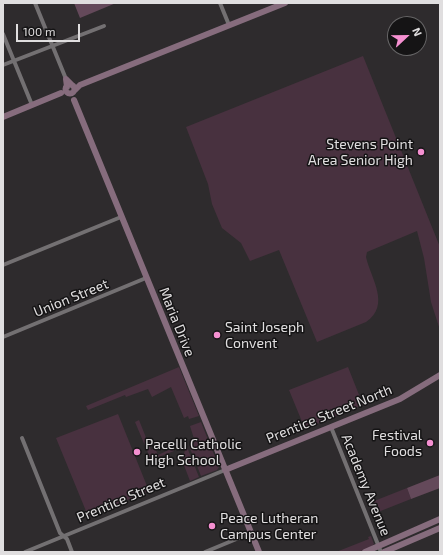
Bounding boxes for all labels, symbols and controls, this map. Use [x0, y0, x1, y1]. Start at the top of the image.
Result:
scale bar [18, 16, 82, 42]
north arrow [387, 16, 427, 56]
text: 100 m [23, 24, 55, 38]
text: N [410, 26, 425, 38]
place label: Stevens Point Area Senior High [308, 136, 413, 168]
marker: Stevens Point Area Senior High [416, 147, 426, 157]
street label: Union Street [31, 275, 111, 321]
street label: Maria Drive [156, 285, 198, 359]
place label: Saint Joseph Convent [225, 319, 304, 352]
marker: Saint Joseph Convent [212, 330, 222, 340]
street label: Prentice Street North [264, 381, 394, 447]
place label: Festival Foods [372, 427, 422, 460]
street label: Academy Avenue [338, 432, 394, 538]
place label: Pacelli Catholic High School [145, 436, 242, 468]
marker: Festival Foods [425, 438, 435, 448]
marker: Pacelli Catholic High School [132, 447, 142, 457]
street label: Prentice Street [74, 474, 168, 526]
place label: Peace Lutheran Campus Center [220, 510, 318, 542]
marker: Peace Lutheran Campus Center [207, 521, 217, 531]

